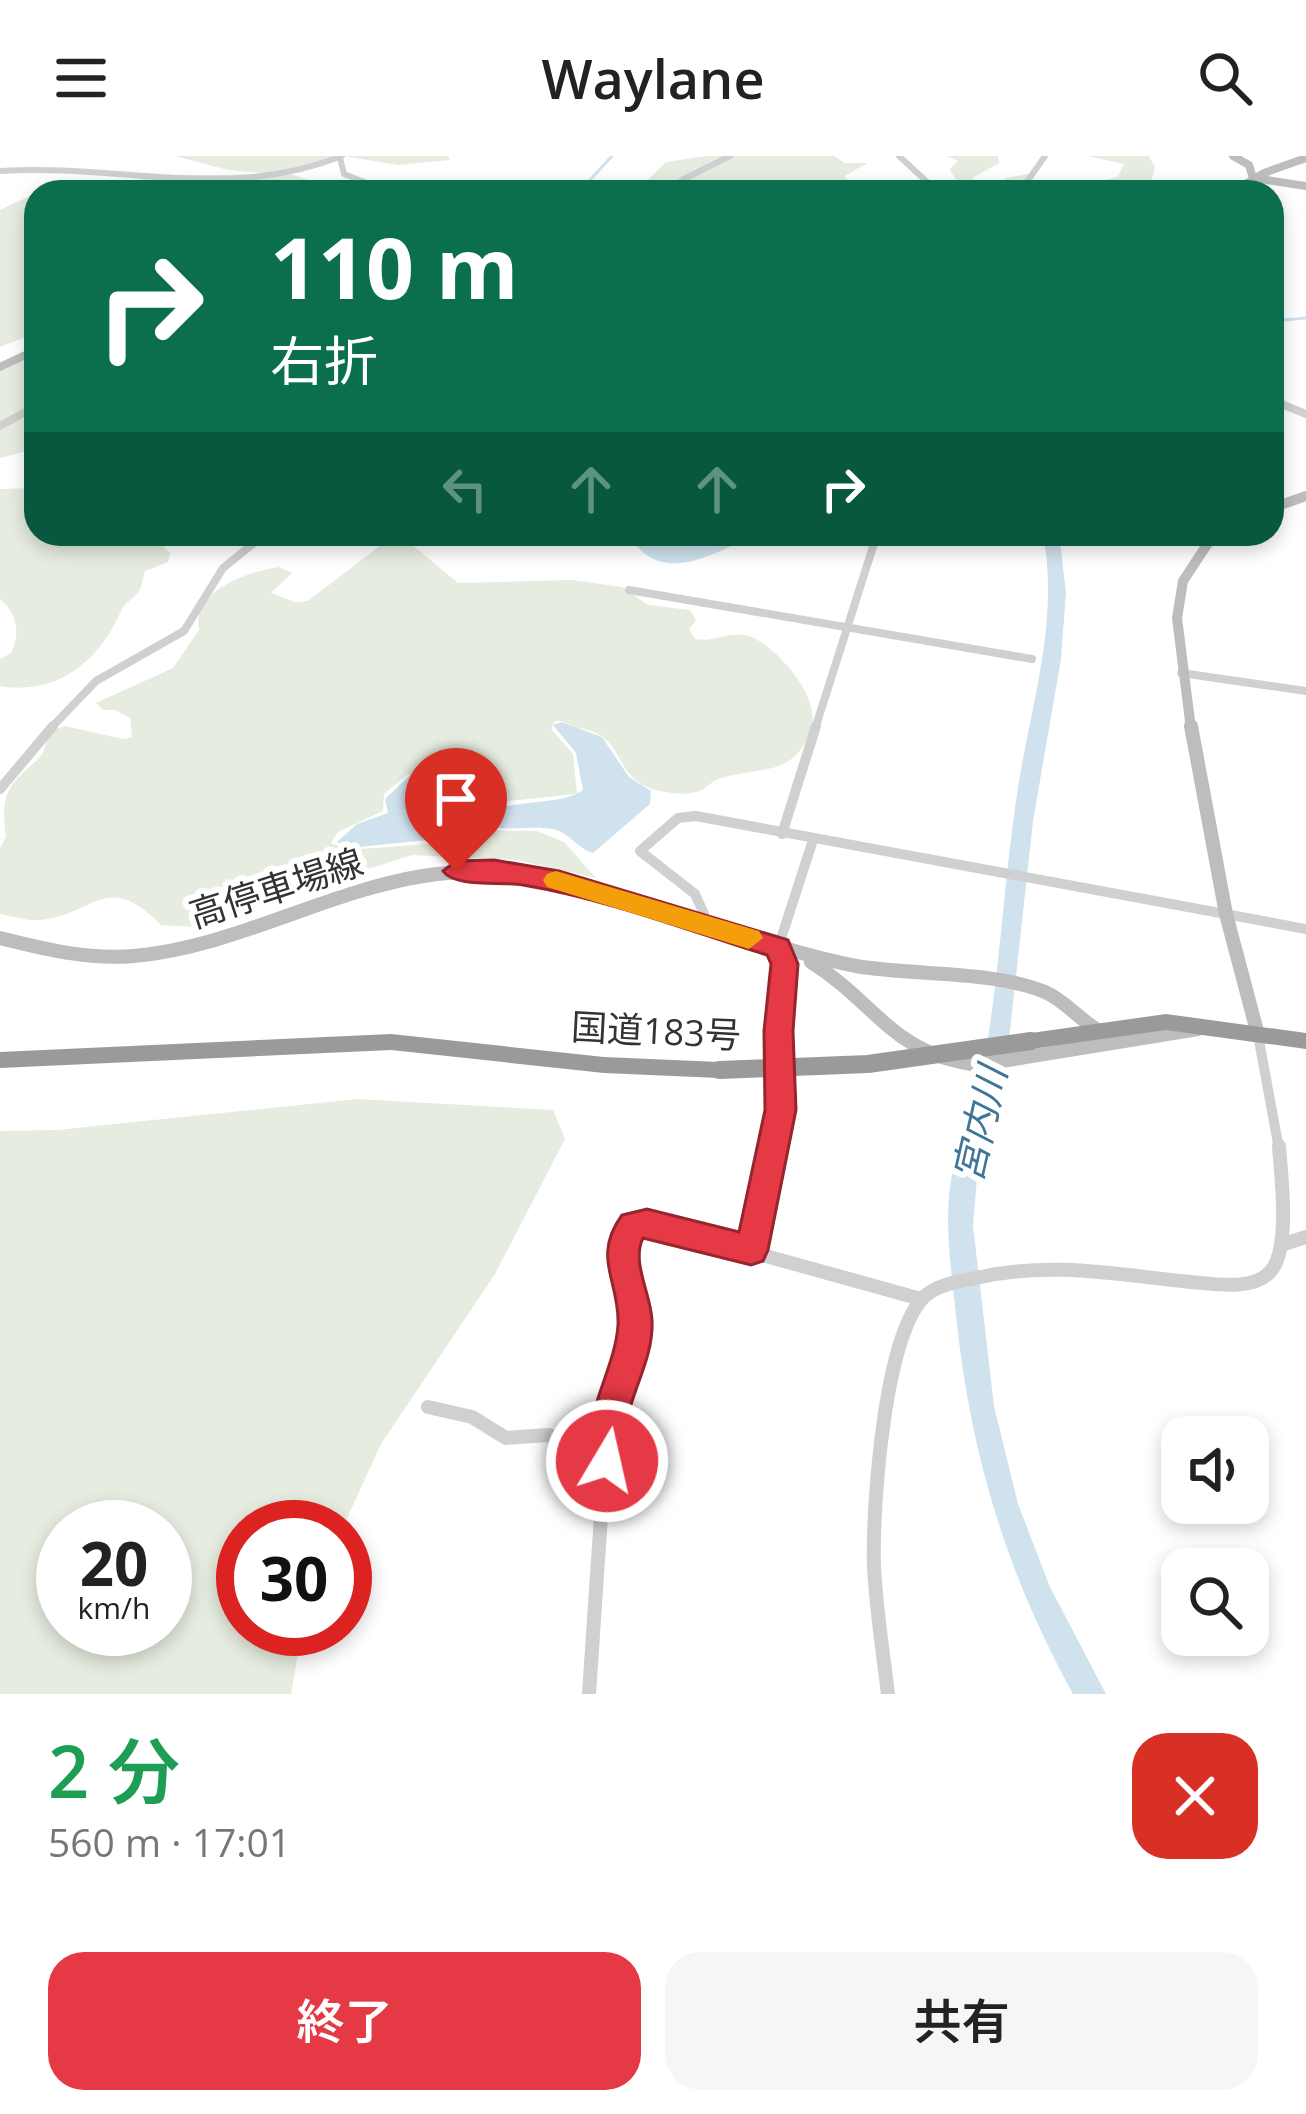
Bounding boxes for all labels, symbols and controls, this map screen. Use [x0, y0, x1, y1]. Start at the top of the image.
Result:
text: Waylane [541, 41, 765, 115]
icon: menu [48, 45, 114, 111]
icon: search [1192, 45, 1258, 111]
text: 110 m [270, 209, 518, 324]
icon: right [72, 228, 228, 384]
text: 右折 [270, 323, 378, 397]
icon: left [432, 456, 498, 522]
icon: ahead [558, 456, 624, 522]
icon: ahead [684, 456, 750, 522]
icon: right [810, 456, 876, 522]
pin [405, 748, 507, 871]
icon: arrive [423, 766, 489, 832]
street label: 高停車場線 [183, 836, 369, 939]
street label: 国道183号 [570, 1002, 742, 1059]
water label: 宮内川 [940, 1057, 1018, 1187]
position arrow [544, 1398, 670, 1524]
map controls [1161, 1416, 1269, 1656]
button: sound [1161, 1416, 1269, 1524]
speed limit sign: 30 [216, 1500, 372, 1656]
text: 20 [80, 1522, 148, 1604]
button: search [1161, 1548, 1269, 1656]
text: km/h [78, 1587, 150, 1628]
text: 2 分 [48, 1721, 180, 1819]
button: close [1132, 1733, 1258, 1859]
text: 560 m · 17:01 [48, 1815, 291, 1868]
button: 終了 [48, 1952, 641, 2090]
button: 共有 [665, 1952, 1258, 2090]

